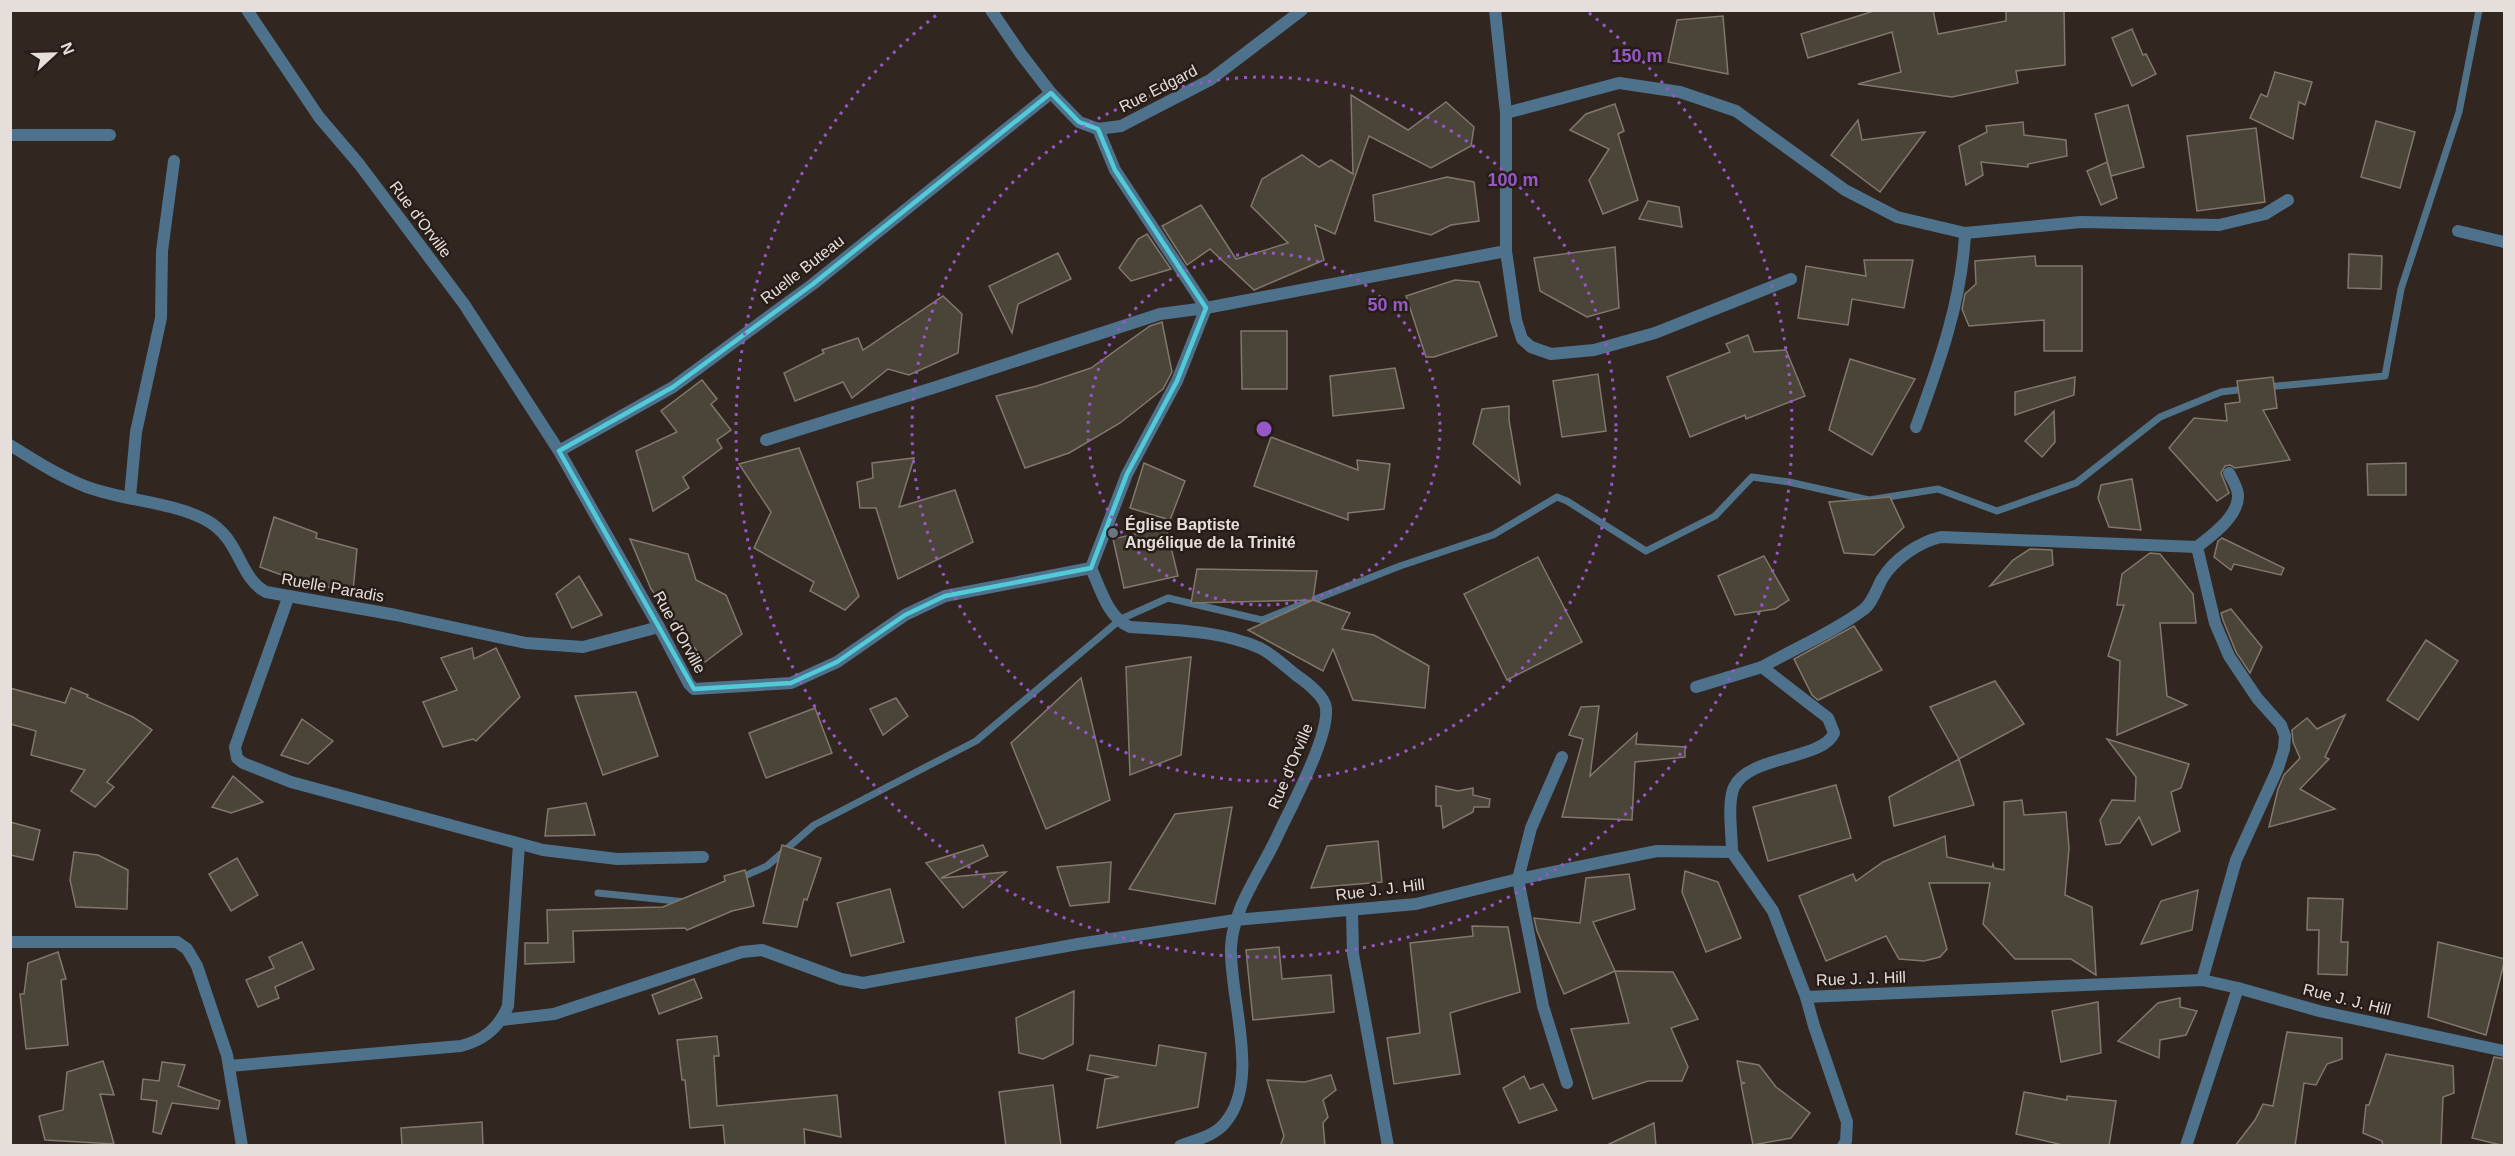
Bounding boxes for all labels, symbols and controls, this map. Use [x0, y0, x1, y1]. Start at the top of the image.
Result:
north arrow [24, 24, 84, 84]
text: N [57, 40, 77, 57]
text: 150 m [1611, 46, 1663, 66]
street label: Rue Edgard [1116, 61, 1200, 115]
text: 100 m [1487, 170, 1539, 190]
street label: Rue d'Orville [386, 178, 455, 261]
street label: Ruelle Buteau [757, 232, 847, 307]
text: 50 m [1367, 295, 1409, 315]
centre of rings [1254, 419, 1274, 439]
place label: Église Baptiste Angélique de la Trinité [1125, 515, 1296, 551]
marker: Église Baptiste Angélique de la Trinité [1106, 526, 1120, 540]
street label: Ruelle Paradis [280, 570, 386, 605]
street label: Rue d'Orville [650, 588, 709, 676]
street label: Rue d'Orville [1265, 721, 1316, 811]
street label: Rue J. J. Hill [1334, 876, 1426, 903]
street label: Rue J. J. Hill [1816, 968, 1906, 989]
street label: Rue J. J. Hill [2301, 980, 2393, 1019]

